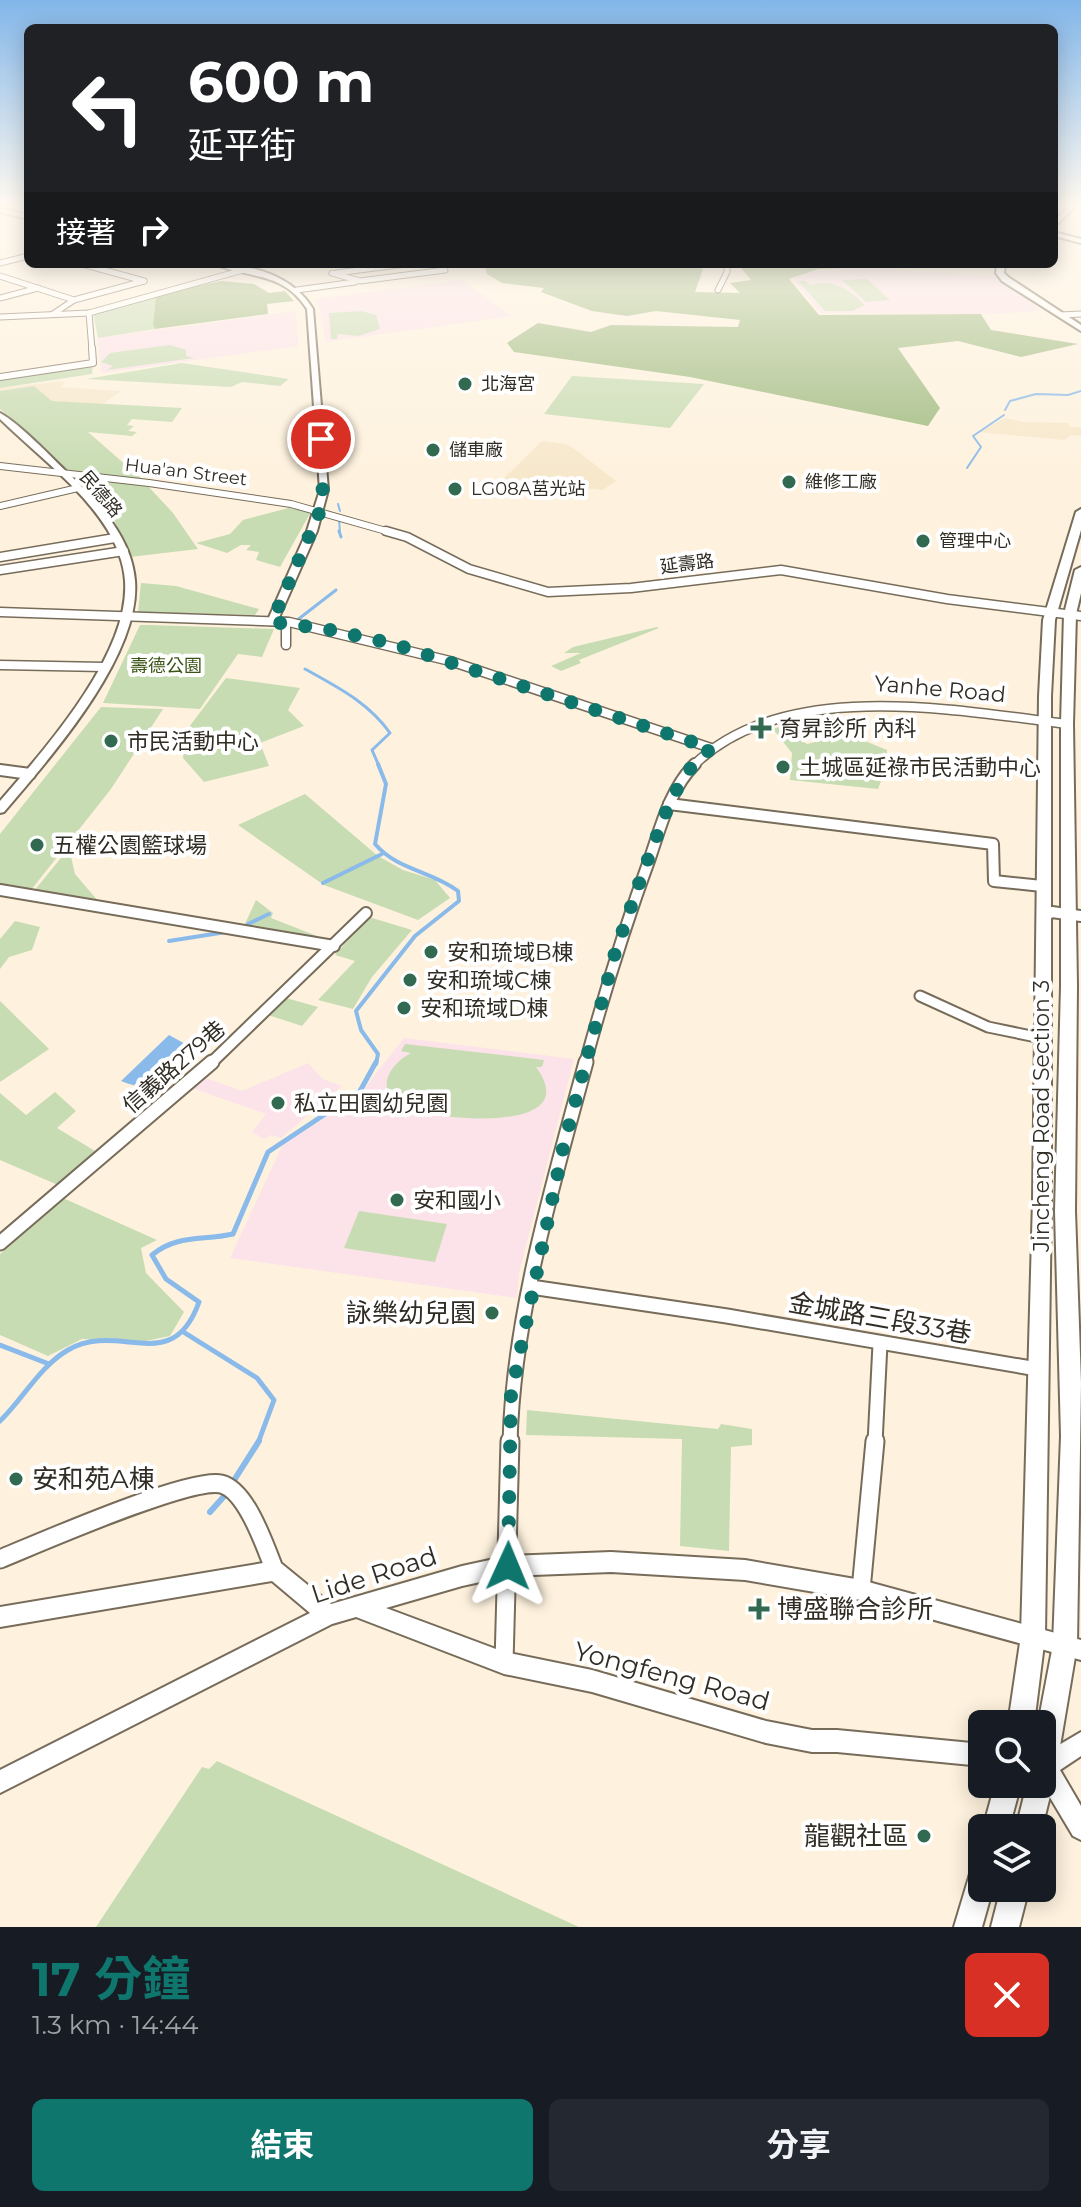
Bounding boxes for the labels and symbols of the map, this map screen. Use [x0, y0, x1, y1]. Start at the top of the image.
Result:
place label: 北海宮 [481, 373, 535, 395]
marker: 北海宮 [456, 375, 474, 393]
pin [287, 405, 355, 473]
place label: 儲車廠 [449, 439, 503, 461]
marker: 儲車廠 [424, 441, 442, 459]
street label: Hua'an Street [124, 454, 248, 490]
street label: 民德路 [75, 466, 127, 522]
place label: 維修工廠 [805, 471, 877, 493]
marker: 維修工廠 [780, 473, 798, 491]
place label: LG08A莒光站 [471, 478, 585, 500]
marker: LG08A莒光站 [446, 480, 464, 498]
place label: 管理中心 [939, 530, 1011, 552]
marker: 管理中心 [914, 532, 932, 550]
street label: 延壽路 [659, 550, 715, 578]
park label: 壽德公園 [130, 655, 202, 677]
street label: Yanhe Road [873, 670, 1007, 708]
place label: 育昇診所 內科 [779, 715, 917, 742]
marker: 育昇診所 內科 [750, 717, 772, 739]
place label: 市民活動中心 [127, 728, 259, 755]
marker: 市民活動中心 [102, 732, 120, 750]
place label: 土城區延祿市民活動中心 [799, 754, 1041, 781]
marker: 土城區延祿市民活動中心 [774, 758, 792, 776]
place label: 五權公園籃球場 [53, 832, 207, 859]
marker: 五權公園籃球場 [28, 836, 46, 854]
place label: 安和琉域B棟 [447, 939, 574, 966]
marker: 安和琉域B棟 [422, 943, 440, 961]
place label: 安和琉域C棟 [426, 967, 552, 994]
marker: 安和琉域C棟 [401, 971, 419, 989]
street label: Jincheng Road Section 3 [1028, 980, 1055, 1253]
place label: 安和琉域D棟 [420, 995, 548, 1022]
marker: 安和琉域D棟 [395, 999, 413, 1017]
street label: 信義路279巷 [117, 1015, 231, 1119]
place label: 私立田園幼兒園 [294, 1090, 448, 1117]
marker: 私立田園幼兒園 [269, 1094, 287, 1112]
place label: 安和國小 [413, 1187, 501, 1214]
marker: 安和國小 [388, 1191, 406, 1209]
street label: 金城路三段33巷 [786, 1286, 974, 1350]
place label: 詠樂幼兒園 [346, 1297, 476, 1329]
marker: 詠樂幼兒園 [483, 1304, 501, 1322]
place label: 安和苑A棟 [32, 1463, 155, 1495]
marker: 安和苑A棟 [7, 1470, 25, 1488]
position arrow [466, 1524, 550, 1608]
street label: Lide Road [307, 1540, 441, 1610]
place label: 博盛聯合診所 [777, 1593, 933, 1625]
marker: 博盛聯合診所 [748, 1598, 770, 1620]
street label: Yongfeng Road [571, 1635, 773, 1717]
place label: 龍觀社區 [804, 1820, 908, 1852]
marker: 龍觀社區 [915, 1827, 933, 1845]

